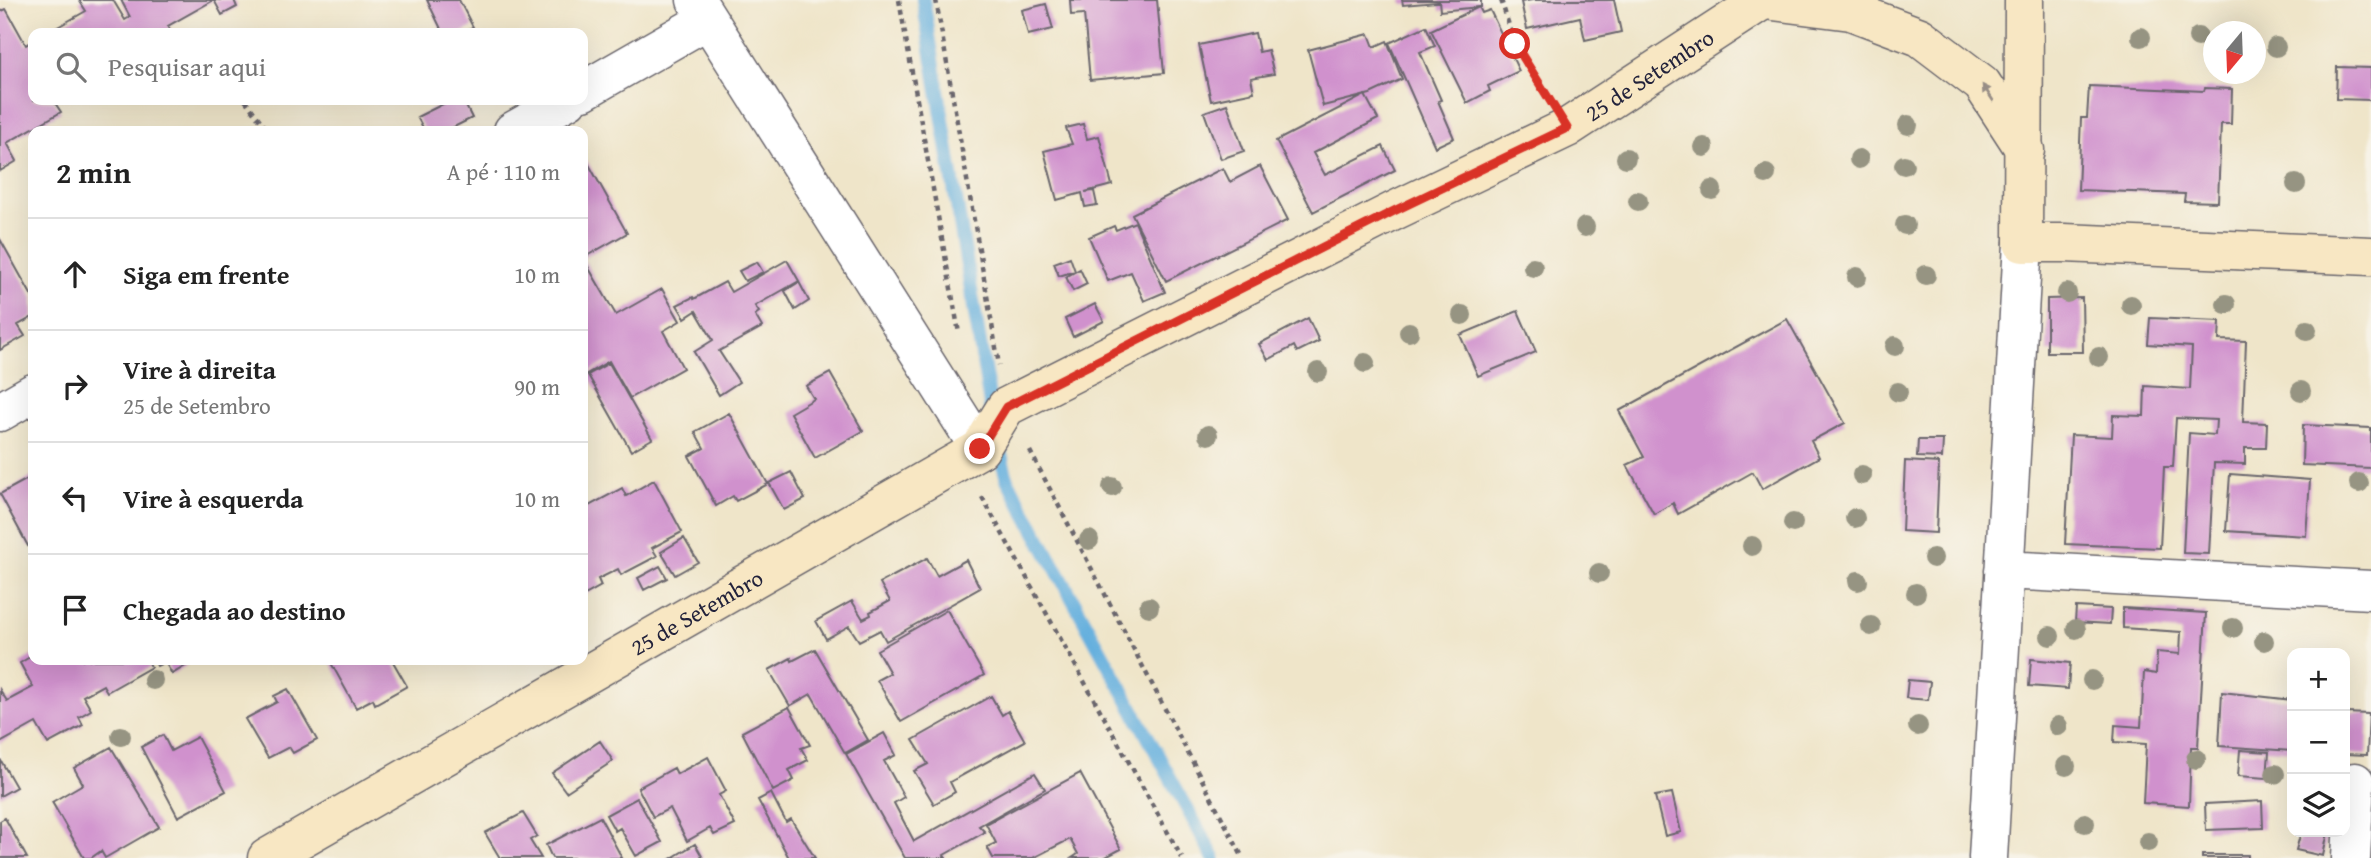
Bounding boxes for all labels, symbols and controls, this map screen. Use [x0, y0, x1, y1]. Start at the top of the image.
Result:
street label: 25 de Setembro [1578, 20, 1720, 129]
north arrow [2203, 21, 2266, 84]
search box [28, 28, 588, 105]
route start [1499, 28, 1530, 59]
text: Pesquisar aqui [108, 47, 266, 86]
icon: search [52, 48, 90, 86]
one-way arrow [1981, 84, 1995, 102]
text: 2 min [56, 150, 131, 194]
text: A pé · 110 m [447, 155, 560, 188]
icon: ahead [56, 255, 94, 293]
text: Siga em frente [123, 255, 290, 294]
text: 10 m [514, 258, 560, 291]
text: Vire à direita [123, 350, 276, 389]
icon: right [56, 367, 94, 405]
text: 90 m [514, 370, 560, 403]
text: 25 de Setembro [123, 389, 271, 422]
route end [964, 433, 995, 464]
icon: left [56, 479, 94, 517]
text: Vire à esquerda [123, 479, 304, 518]
text: 10 m [514, 482, 560, 515]
street label: 25 de Setembro [624, 561, 769, 663]
icon: arrive [56, 591, 94, 629]
text: Chegada ao destino [123, 591, 346, 630]
map controls [2287, 648, 2350, 837]
button: + [2287, 648, 2350, 711]
button: − [2287, 711, 2350, 774]
button: layers [2287, 774, 2350, 837]

